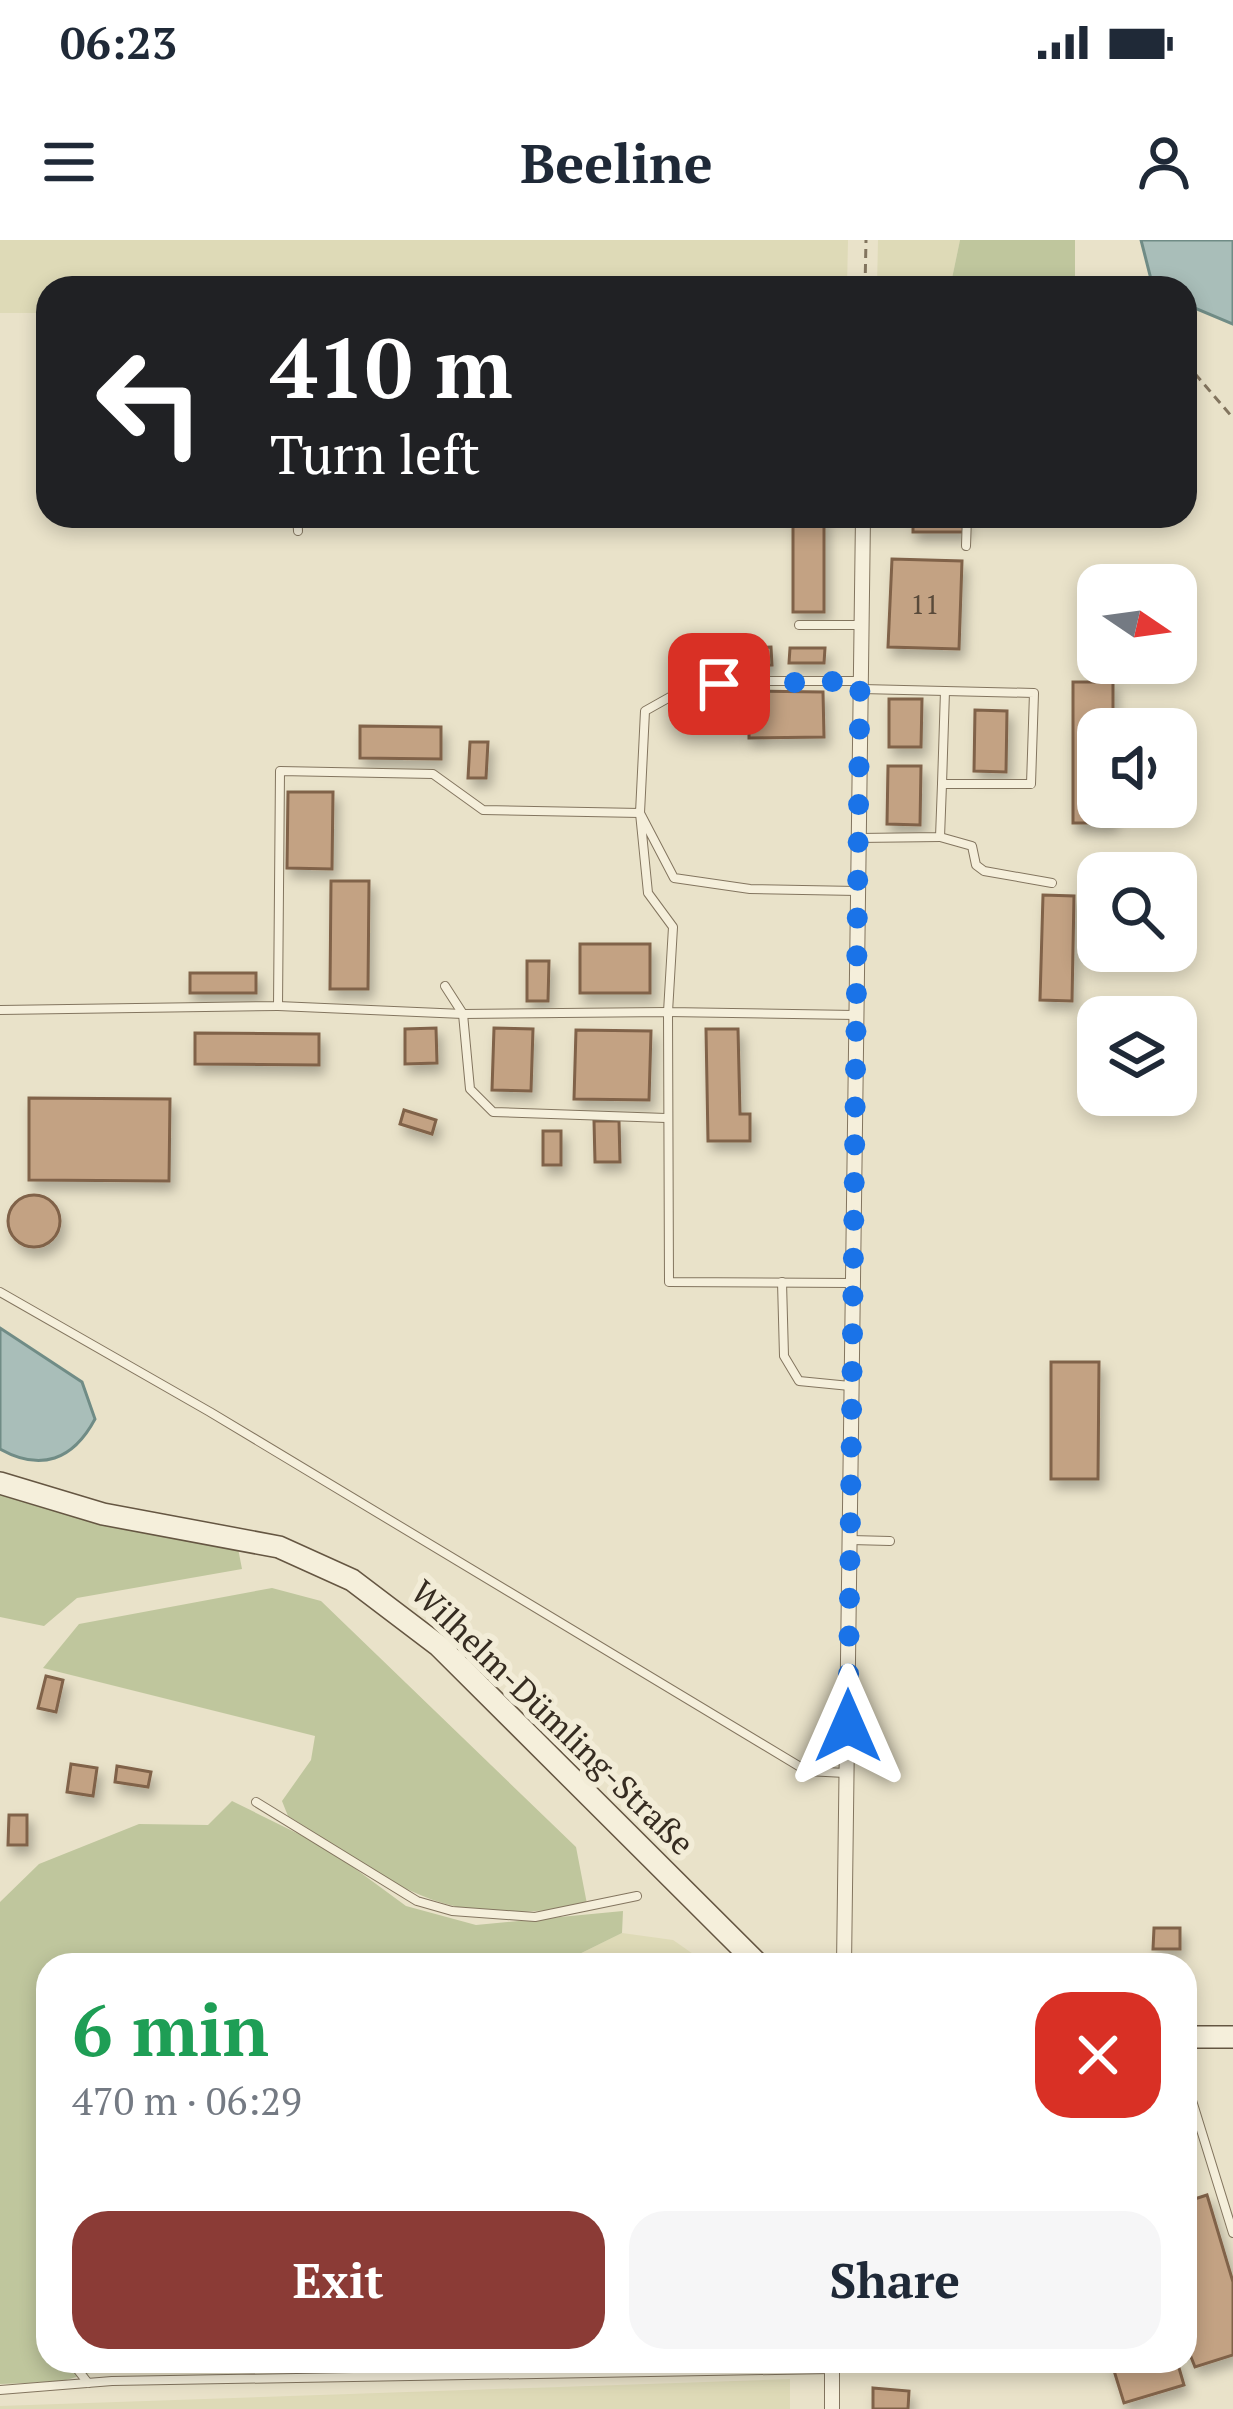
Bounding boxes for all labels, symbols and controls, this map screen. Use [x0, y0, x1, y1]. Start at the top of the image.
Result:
text: 06:23 [60, 12, 177, 72]
text: Beeline [520, 127, 713, 198]
icon: menu [36, 129, 102, 195]
icon: person [1131, 129, 1197, 195]
text: 410 m [270, 311, 513, 422]
icon: left [72, 324, 228, 480]
text: Turn left [270, 418, 480, 489]
north arrow [1077, 564, 1197, 684]
map controls [1077, 564, 1197, 1116]
house number: 11 [911, 586, 939, 622]
pin [668, 633, 770, 735]
icon: arrive [686, 651, 752, 717]
button: sound [1077, 708, 1197, 828]
button: search [1077, 852, 1197, 972]
button: layers [1077, 996, 1197, 1116]
street label: Wilhelm-Dümling-Straße [402, 1570, 704, 1864]
position arrow [785, 1663, 911, 1789]
text: 6 min [72, 1981, 269, 2077]
button: close [1035, 1992, 1161, 2118]
text: 470 m · 06:29 [72, 2074, 302, 2126]
button: Exit [72, 2211, 605, 2349]
button: Share [629, 2211, 1161, 2349]

